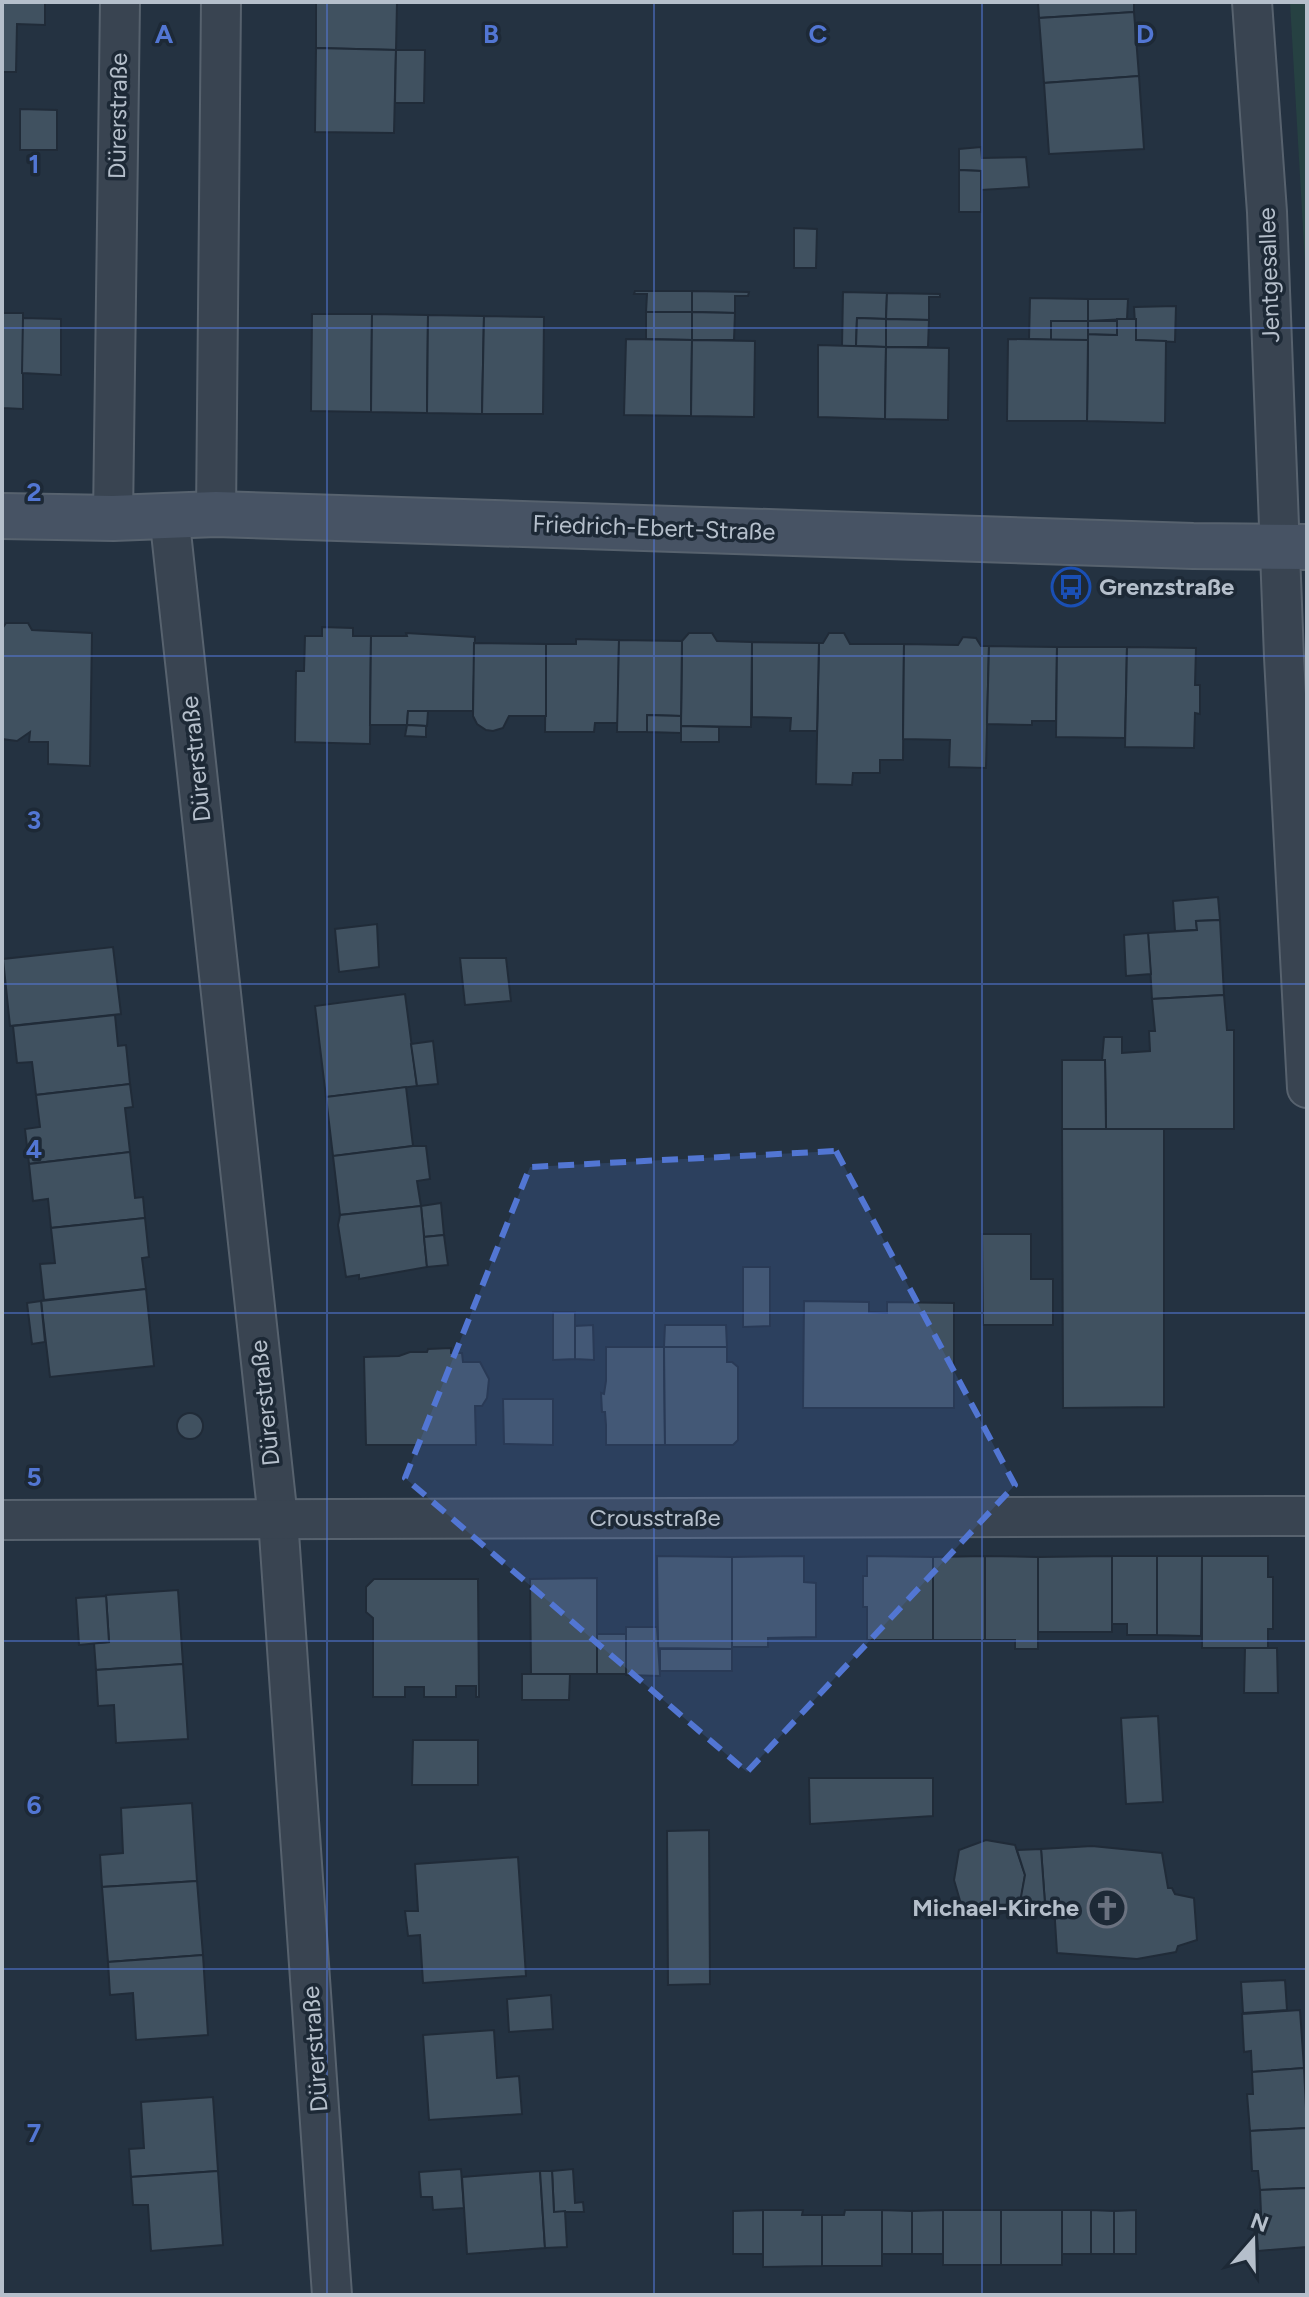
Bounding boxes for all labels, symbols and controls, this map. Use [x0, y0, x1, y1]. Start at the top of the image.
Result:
text: A [155, 18, 174, 50]
text: B [483, 18, 499, 50]
text: C [809, 18, 828, 50]
text: D [1136, 18, 1154, 50]
street label: Dürerstraße [102, 53, 133, 179]
text: 1 [29, 148, 39, 180]
street label: Jentgesallee [1252, 207, 1285, 343]
text: 2 [26, 476, 42, 508]
street label: Friedrich-Ebert-Straße [532, 509, 776, 546]
bus stop icon: Grenzstraße [1050, 566, 1092, 608]
place label: Grenzstraße [1099, 572, 1234, 601]
street label: Dürerstraße [174, 695, 217, 823]
text: 3 [27, 804, 41, 836]
text: 4 [26, 1133, 42, 1165]
street label: Dürerstraße [243, 1339, 286, 1467]
text: 5 [26, 1461, 42, 1493]
street label: Crousstraße [589, 1503, 721, 1532]
text: 6 [26, 1789, 42, 1821]
church icon: Michael-Kirche [1086, 1887, 1128, 1929]
place label: Michael-Kirche [912, 1893, 1079, 1922]
street label: Dürerstraße [296, 1985, 333, 2113]
text: 7 [27, 2117, 41, 2149]
north arrow [1213, 2201, 1293, 2281]
text: N [1247, 2207, 1272, 2238]

